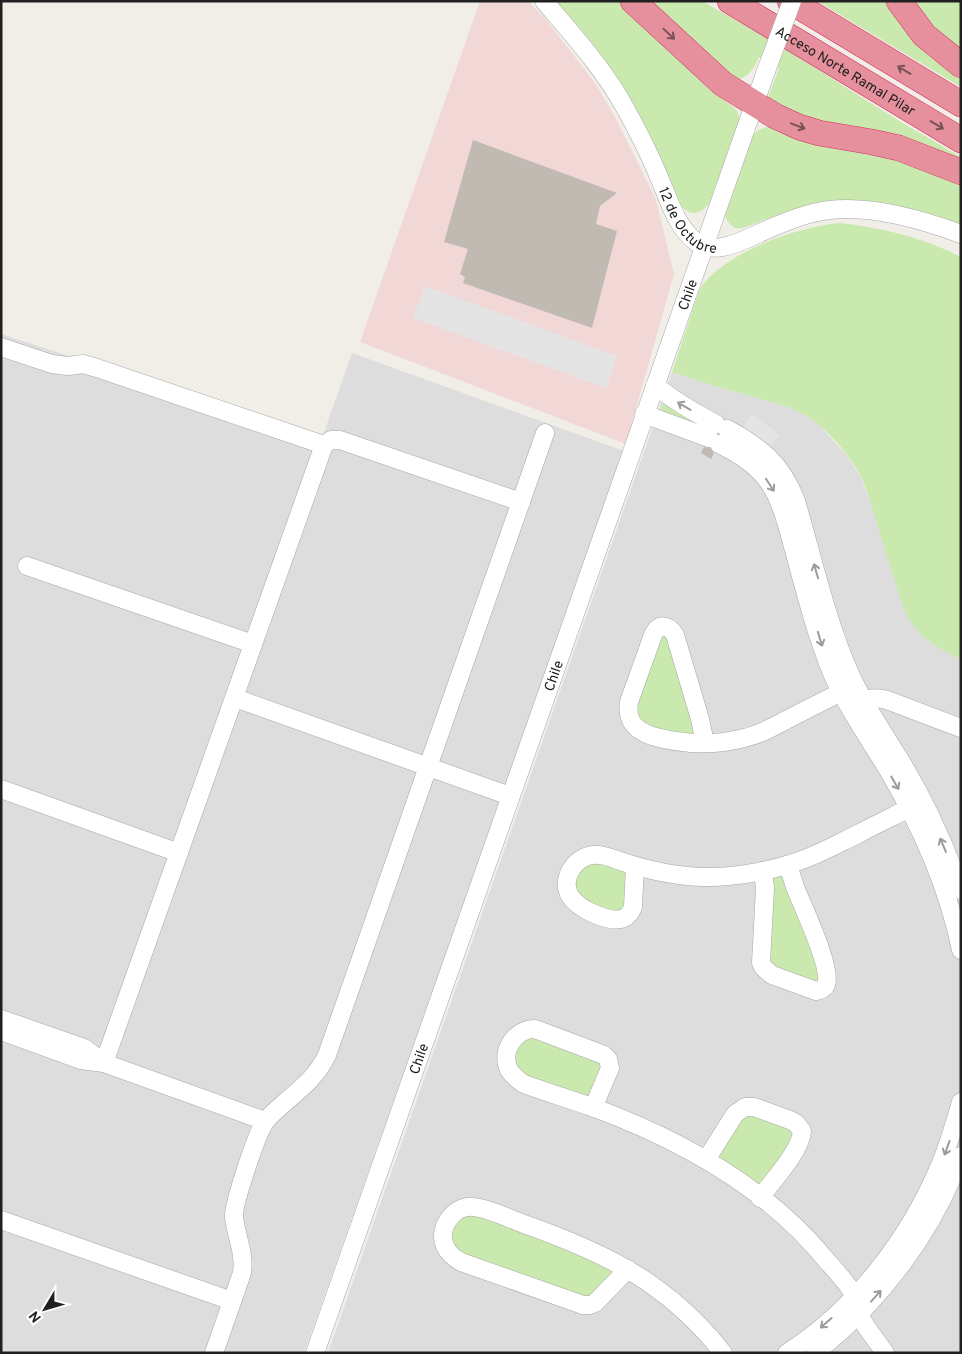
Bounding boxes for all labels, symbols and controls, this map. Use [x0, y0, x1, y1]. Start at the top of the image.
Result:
street label: Acceso Norte Ramal Pilar [772, 23, 918, 121]
one-way arrow [663, 28, 676, 40]
one-way arrow [897, 64, 911, 74]
one-way arrow [929, 121, 943, 131]
one-way arrow [789, 122, 805, 131]
street label: 12 de Octubre [654, 185, 717, 258]
street label: Chile [675, 277, 702, 313]
one-way arrow [678, 401, 692, 411]
one-way arrow [765, 477, 775, 491]
one-way arrow [811, 564, 821, 580]
one-way arrow [815, 630, 825, 646]
street label: Chile [541, 658, 568, 694]
one-way arrow [890, 775, 900, 789]
one-way arrow [938, 838, 947, 853]
street label: Chile [407, 1041, 433, 1077]
one-way arrow [942, 1140, 951, 1156]
north arrow [20, 1284, 70, 1334]
one-way arrow [871, 1290, 882, 1303]
text: N [26, 1307, 46, 1325]
one-way arrow [819, 1318, 832, 1329]

